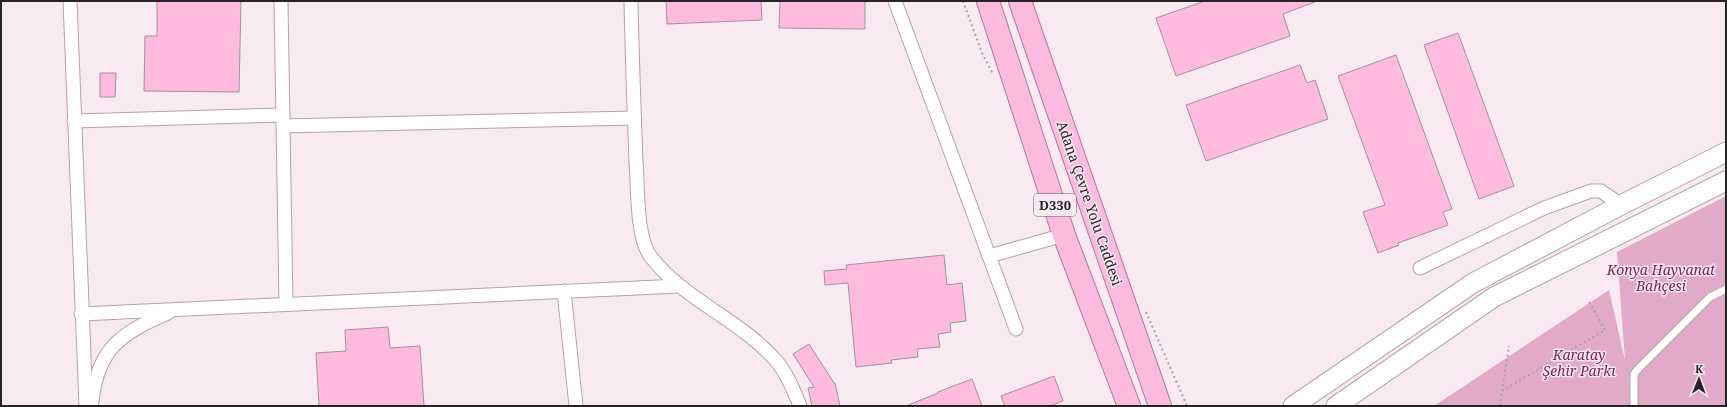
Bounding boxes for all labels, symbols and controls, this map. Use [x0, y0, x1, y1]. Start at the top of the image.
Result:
street label: Adana Çevre Yolu Caddesi [1053, 118, 1127, 288]
road number: D330 [1034, 194, 1076, 216]
park label: Konya Hayvanat Bahçesi [1606, 260, 1716, 295]
park label: Karatay Şehir Parkı [1543, 345, 1616, 380]
north arrow [1679, 359, 1719, 399]
text: K [1695, 361, 1704, 376]

